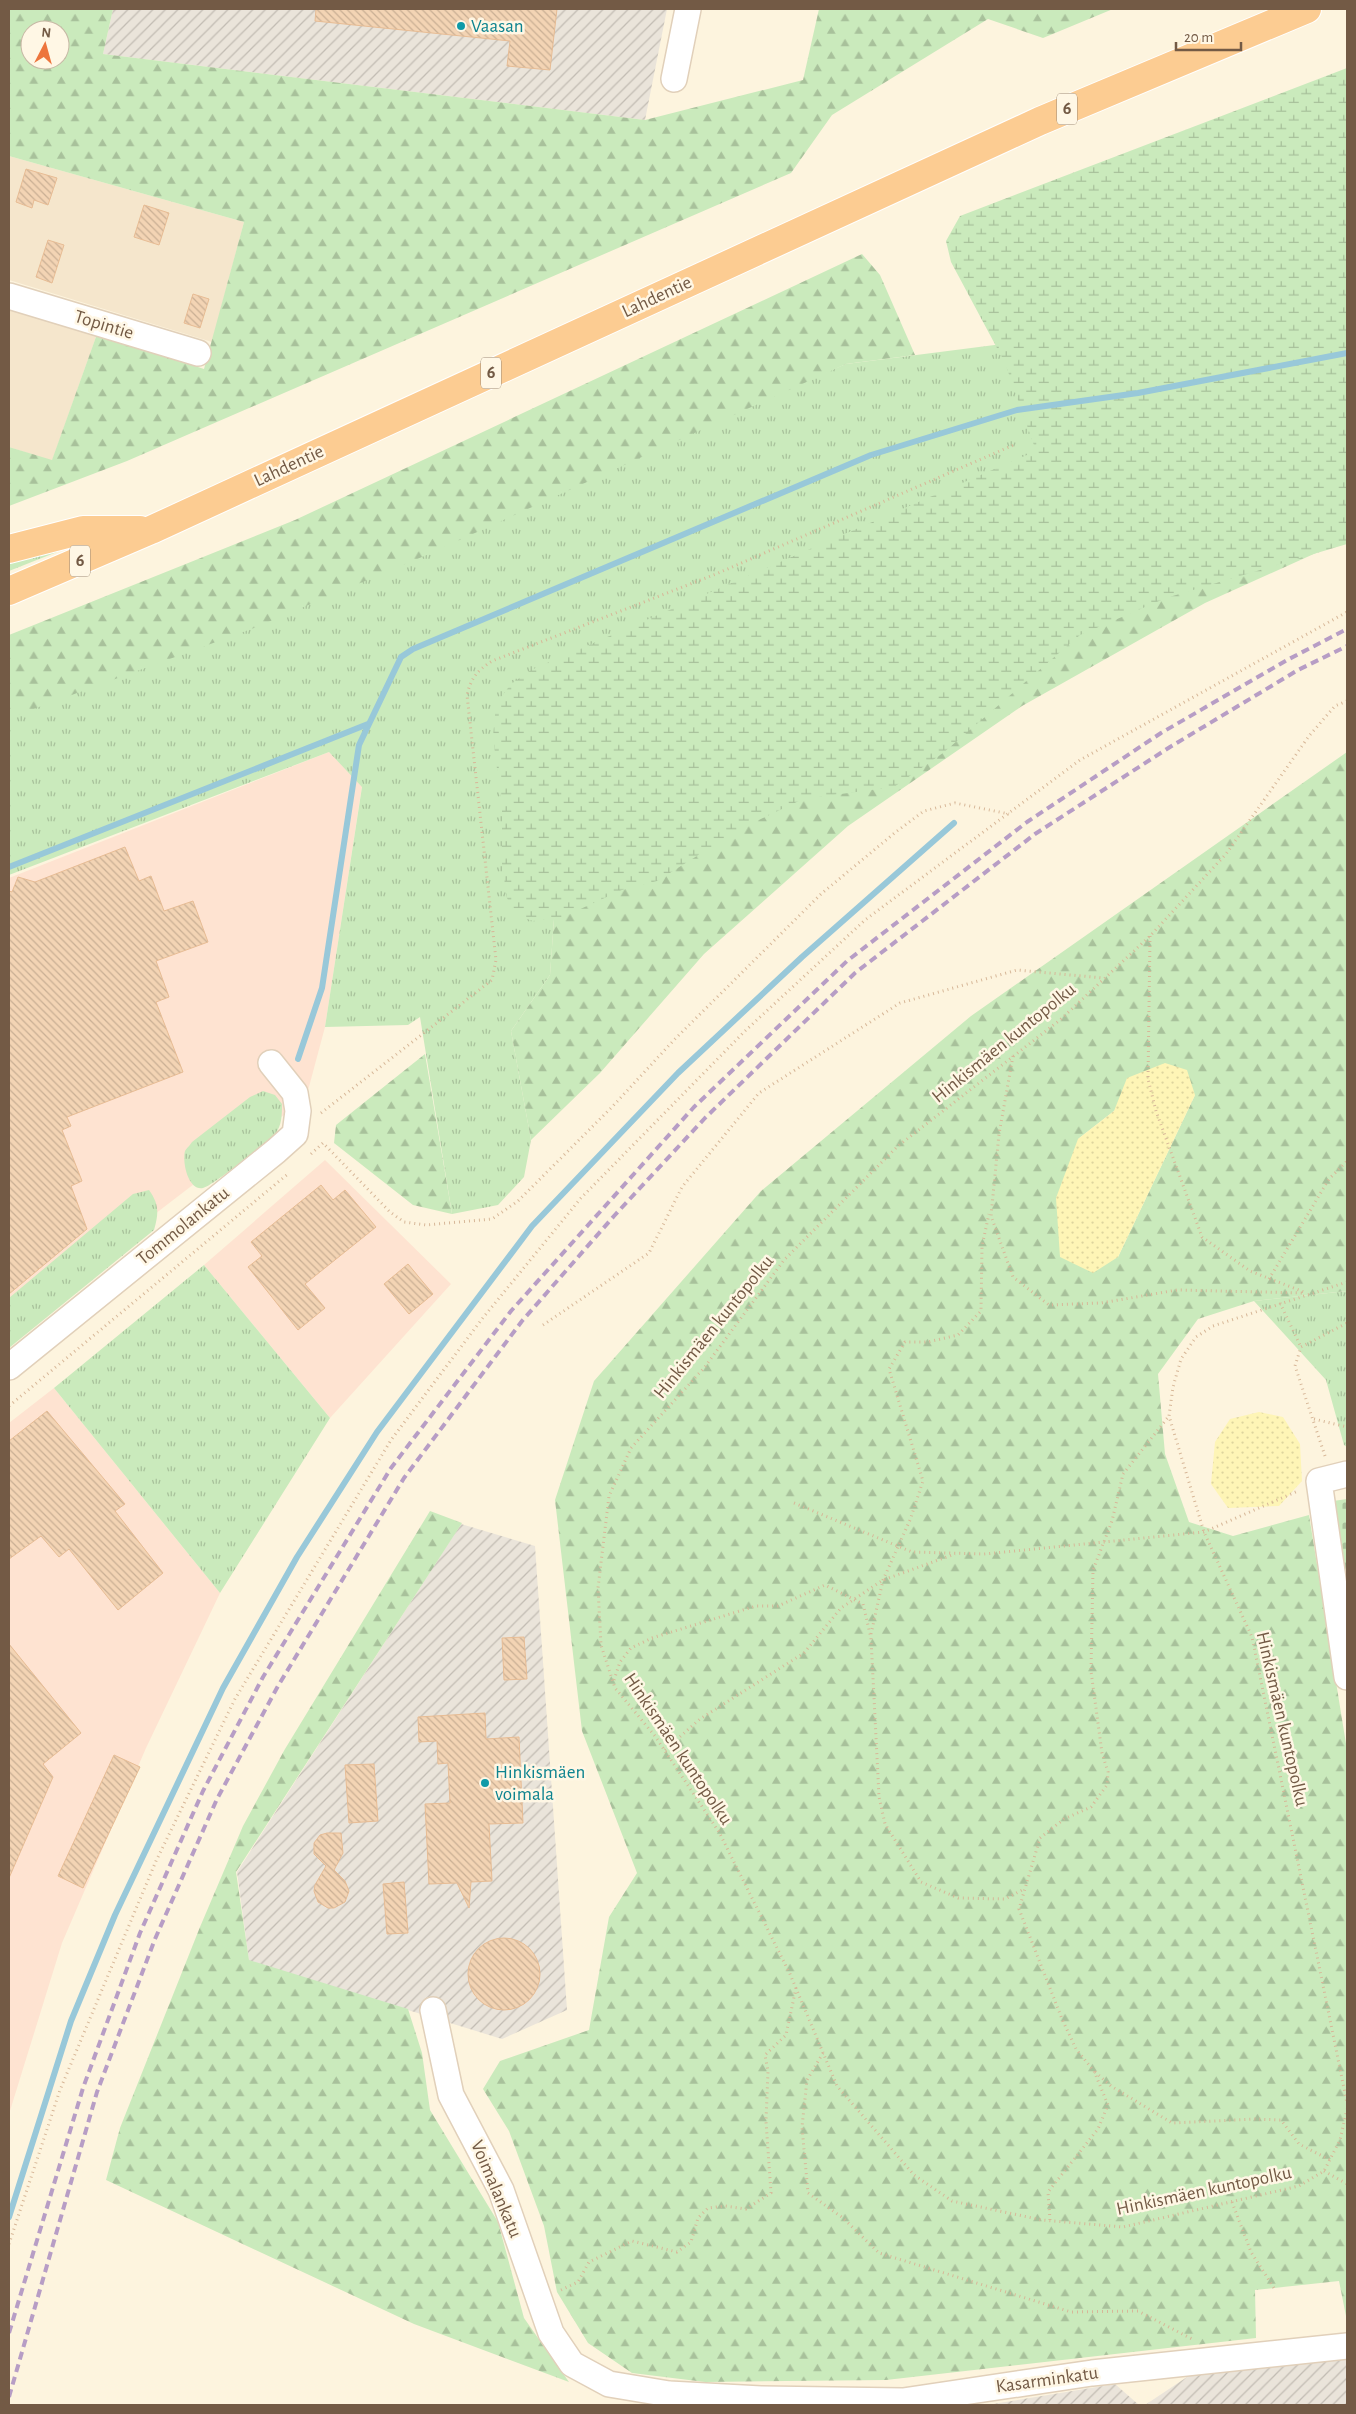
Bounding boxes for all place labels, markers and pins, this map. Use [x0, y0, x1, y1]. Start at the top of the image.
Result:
place label: Vaasan [471, 17, 524, 36]
marker: Vaasan [455, 20, 467, 32]
place label: Hinkismäen voimala [495, 1763, 585, 1804]
marker: Hinkismäen voimala [479, 1777, 491, 1789]

